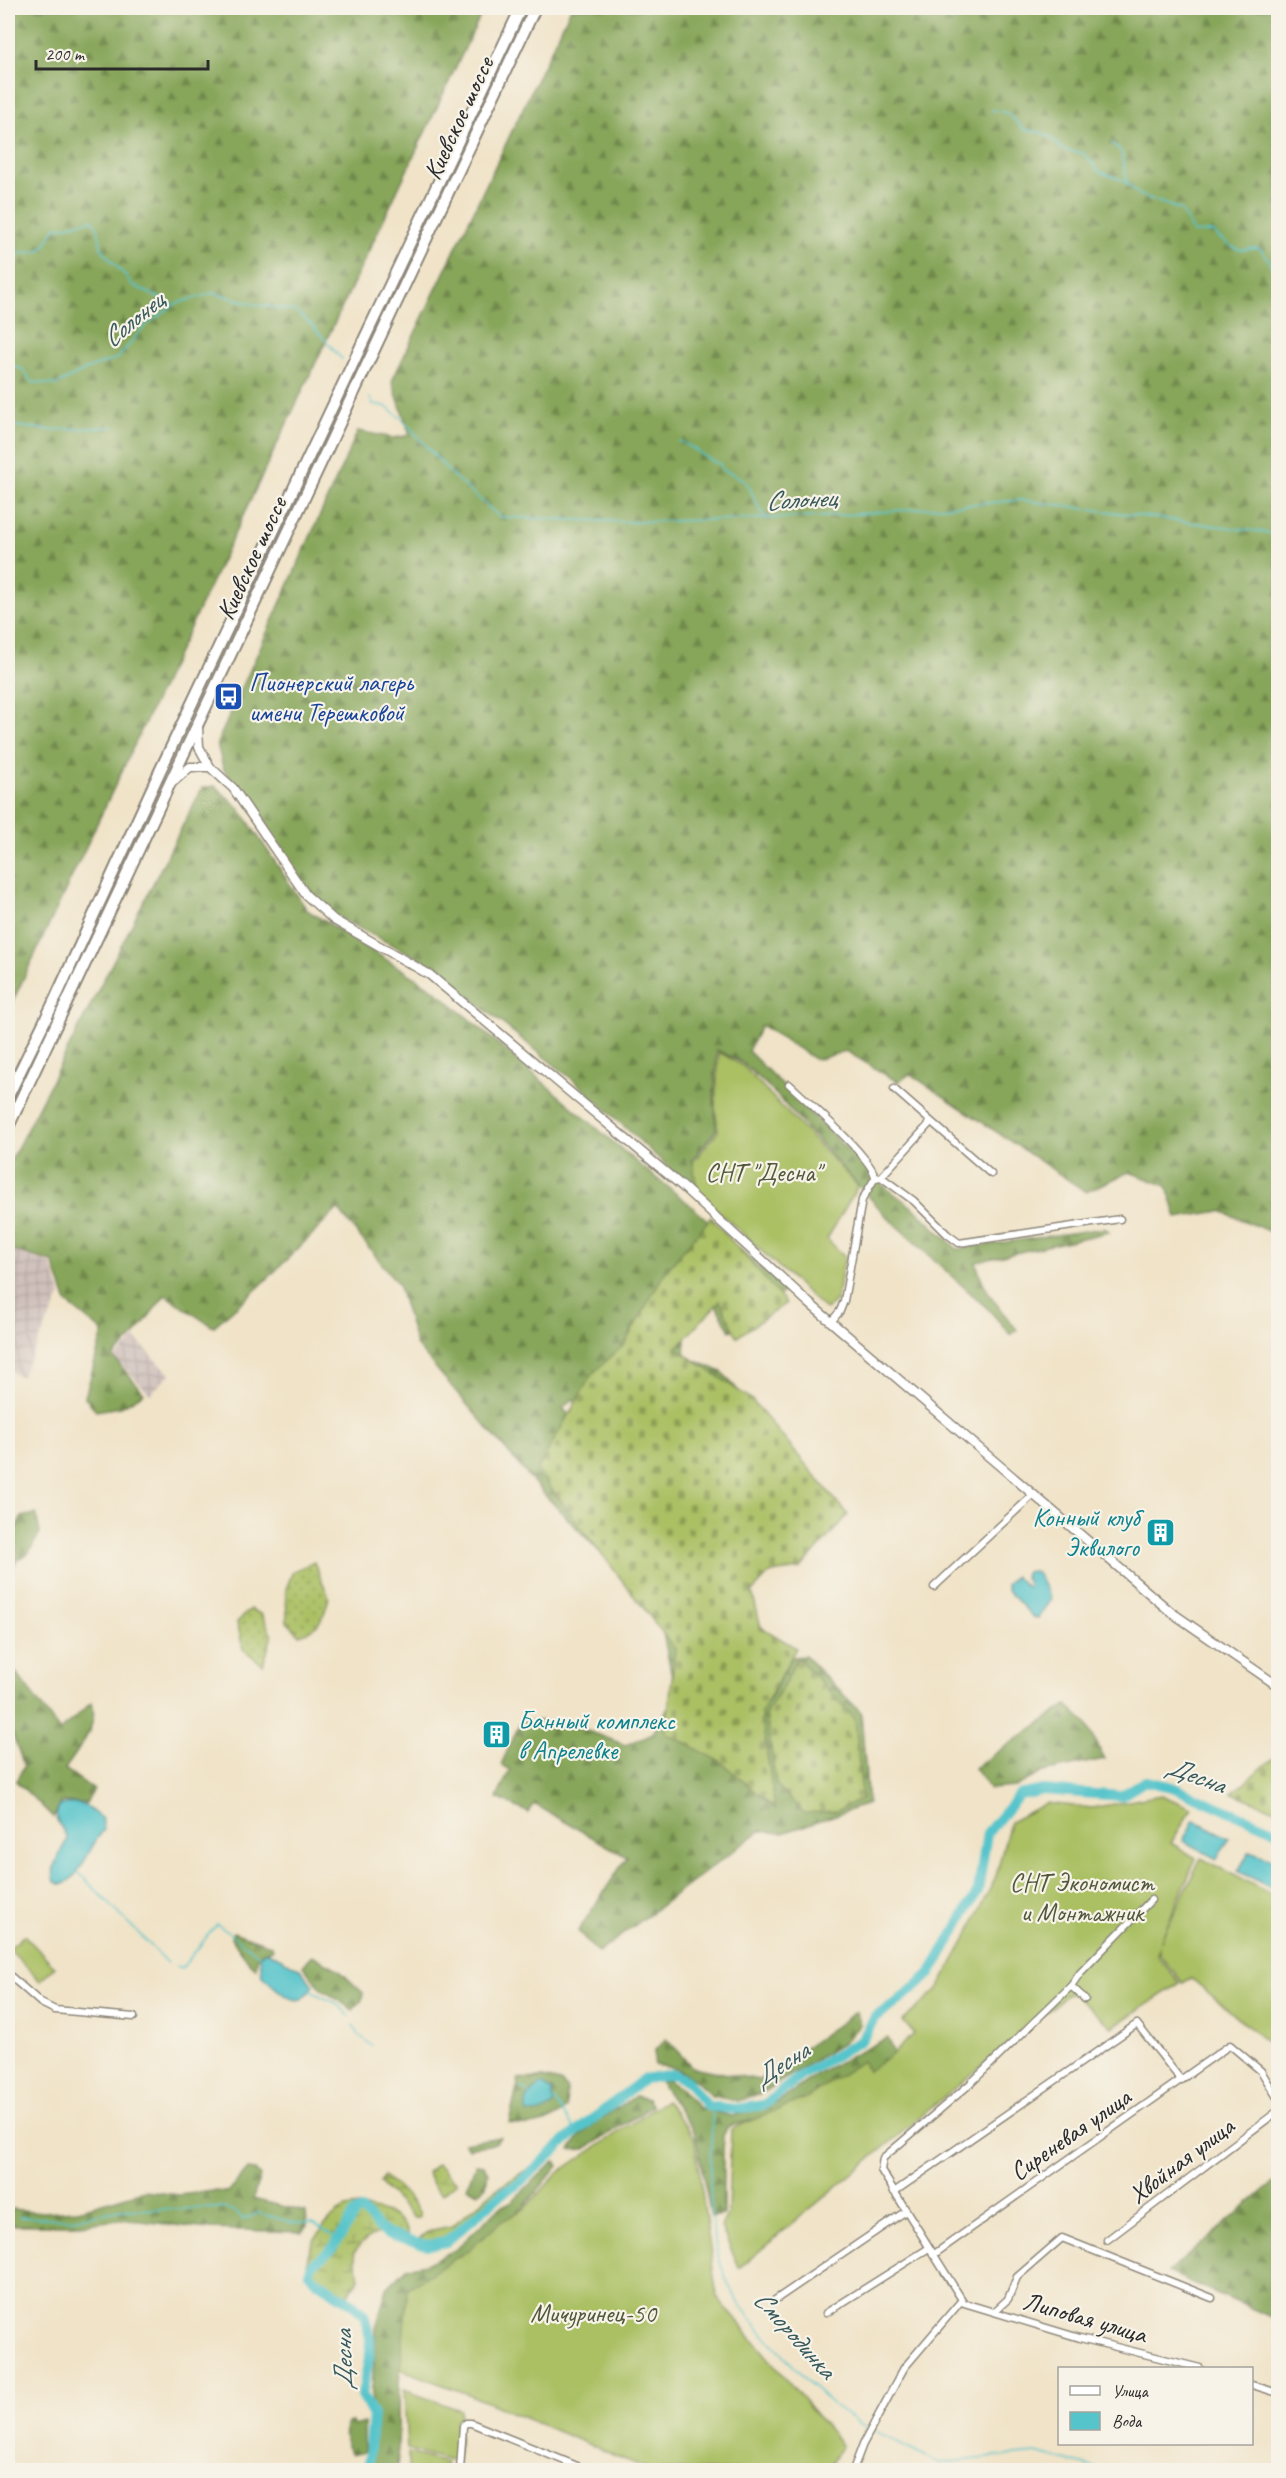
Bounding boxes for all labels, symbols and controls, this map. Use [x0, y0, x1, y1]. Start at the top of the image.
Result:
scale bar [36, 33, 208, 71]
text: 200 m [45, 43, 86, 65]
street label: Киевское шоссе [416, 50, 502, 185]
water label: Солонец [95, 282, 174, 354]
water label: Солонец [765, 480, 840, 518]
street label: Киевское шоссе [209, 490, 295, 625]
place label: Пионерский лагерь имени Терешковой [249, 666, 415, 729]
bus stop icon: Пионерский лагерь имени Терешковой [212, 681, 244, 713]
park label: СНТ "Десна" [705, 1156, 825, 1189]
place label: Конный клуб Эквилого [1032, 1501, 1144, 1564]
building icon: Конный клуб Эквилого [1144, 1516, 1176, 1548]
place label: Банный комплекс в Апрелевке [518, 1704, 676, 1767]
building icon: Банный комплекс в Апрелевке [481, 1719, 513, 1751]
water label: Десна [1161, 1749, 1232, 1802]
park label: СНТ Экономист и Монтажник [1010, 1866, 1156, 1929]
water label: Десна [746, 2032, 817, 2095]
street label: Сиреневая улица [1003, 2080, 1138, 2188]
street label: Хвойная улица [1122, 2109, 1242, 2211]
water label: Смородинка [746, 2283, 845, 2387]
street label: Липовая улица [1019, 2284, 1152, 2351]
park label: Мичуринец-50 [530, 2297, 658, 2330]
water label: Десна [325, 2328, 361, 2391]
legend [1058, 2367, 1253, 2445]
text: Улица [1112, 2380, 1149, 2402]
text: Вода [1112, 2410, 1143, 2432]

